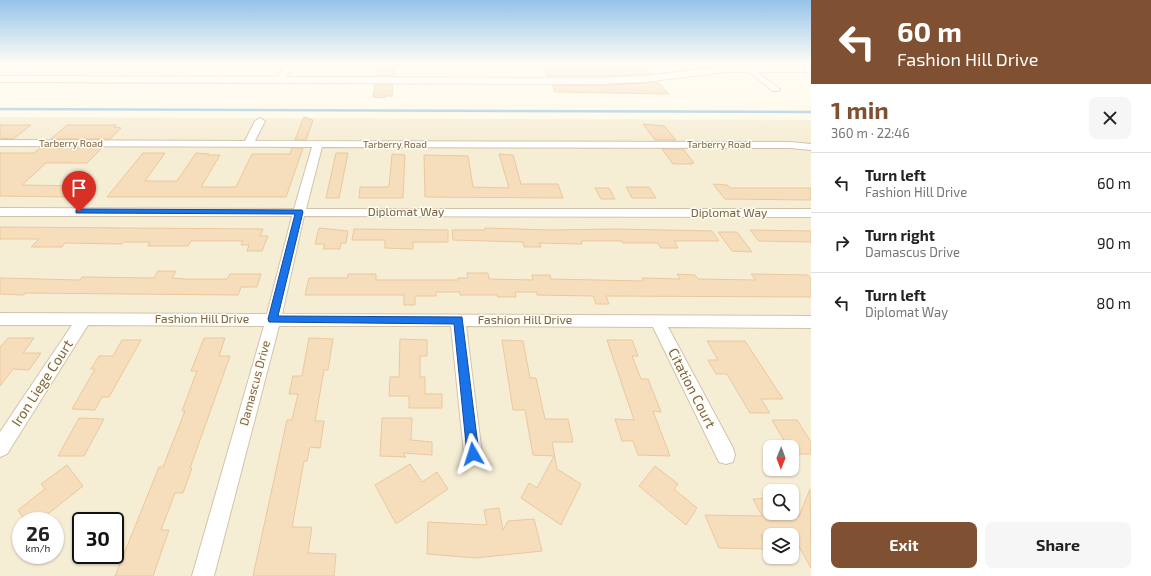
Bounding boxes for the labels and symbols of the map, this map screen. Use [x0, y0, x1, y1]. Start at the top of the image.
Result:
street label: Tarberry Road [39, 137, 103, 149]
street label: Tarberry Road [363, 138, 427, 150]
street label: Tarberry Road [687, 138, 751, 150]
pin [62, 171, 96, 212]
street label: Diplomat Way [368, 204, 445, 218]
street label: Diplomat Way [691, 205, 768, 219]
street label: Fashion Hill Drive [155, 311, 249, 325]
street label: Fashion Hill Drive [478, 312, 572, 326]
street label: Iron Liege Court [7, 336, 76, 429]
street label: Damascus Drive [236, 339, 272, 427]
street label: Citation Court [665, 345, 720, 431]
position arrow [452, 433, 494, 475]
north arrow [763, 440, 799, 476]
speed limit sign: 30 [72, 512, 124, 564]

